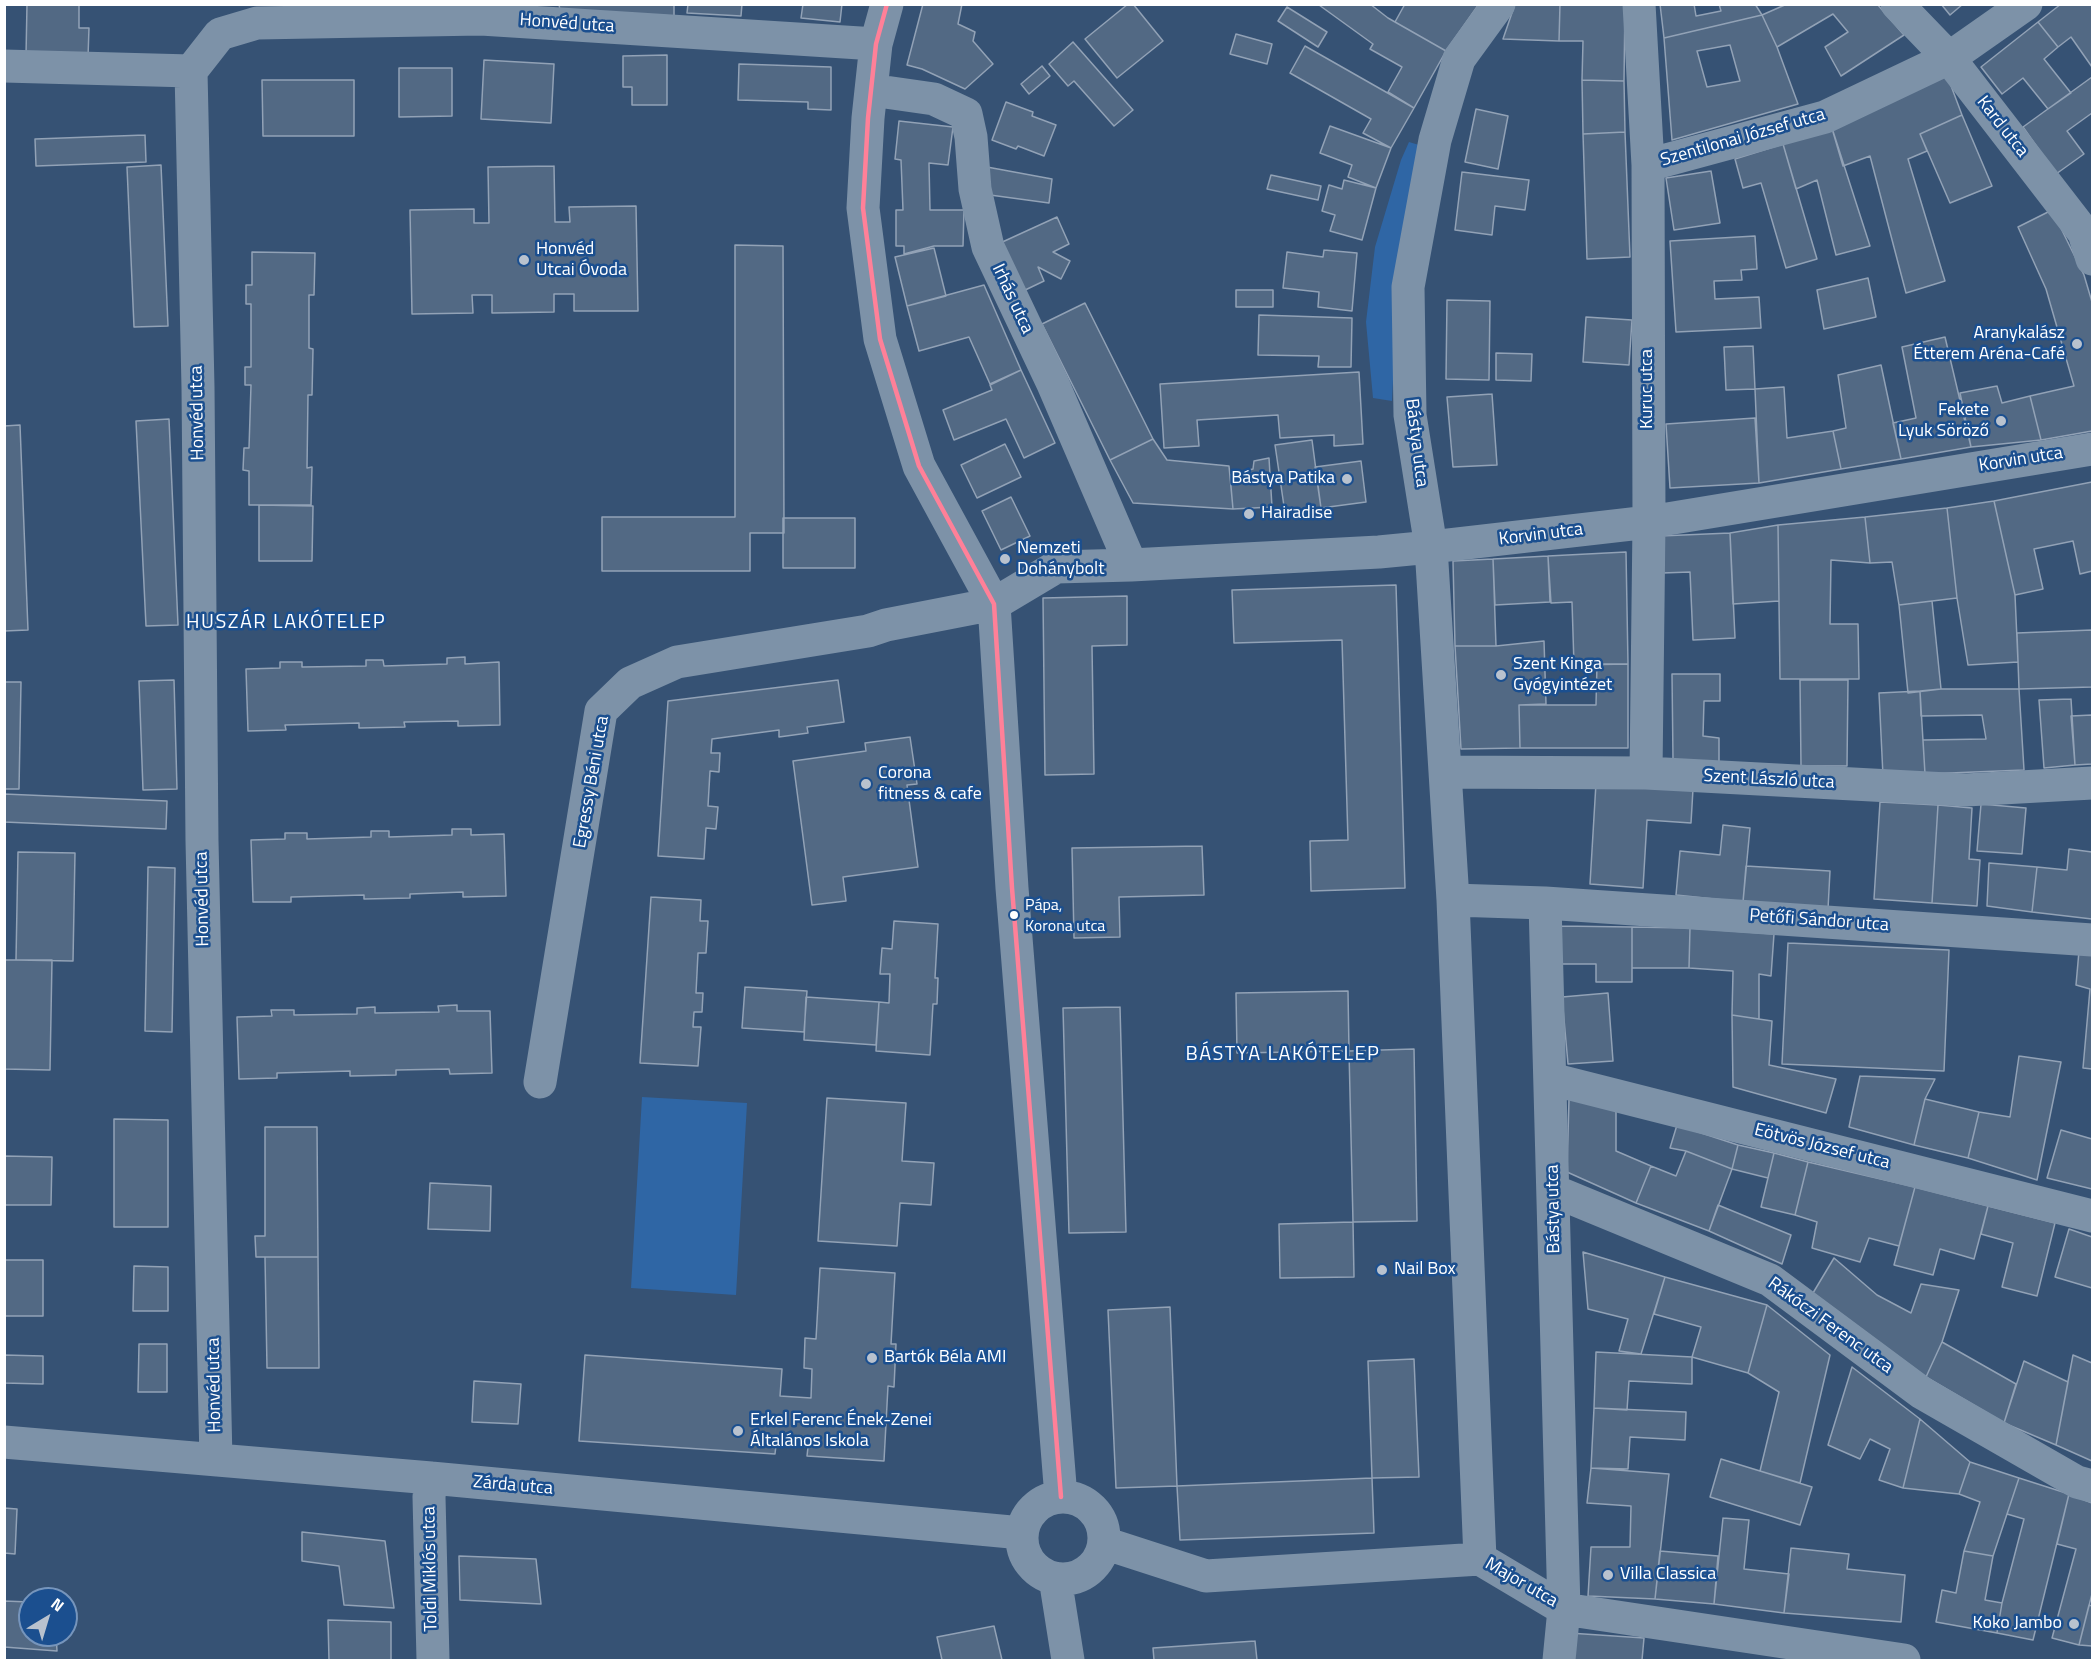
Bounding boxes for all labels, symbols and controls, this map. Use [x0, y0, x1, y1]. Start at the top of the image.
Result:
street label: Honvéd utca [519, 10, 615, 38]
street label: Kard utca [1971, 92, 2033, 162]
street label: Szentilonai József utca [1658, 104, 1828, 172]
place label: Honvéd Utcai Óvoda [536, 239, 627, 282]
marker: Honvéd Utcai Óvoda [517, 253, 531, 267]
street label: Irhás utca [986, 261, 1038, 337]
place label: Aranykalász Étterem Aréna-Café [1913, 323, 2065, 366]
marker: Aranykalász Étterem Aréna-Café [2070, 337, 2084, 351]
street label: Kuruc utca [1637, 349, 1659, 429]
street label: Honvéd utca [186, 365, 210, 461]
street label: Bástya utca [1400, 397, 1432, 489]
place label: Fekete Lyuk Söröző [1898, 400, 1989, 442]
marker: Fekete Lyuk Söröző [1994, 414, 2008, 428]
street label: Korvin utca [1977, 443, 2065, 477]
place label: Bástya Patika [1231, 468, 1335, 490]
marker: Bástya Patika [1340, 472, 1354, 486]
place label: Hairadise [1261, 503, 1332, 525]
marker: Hairadise [1242, 507, 1256, 521]
street label: Korvin utca [1498, 519, 1584, 551]
place label: Nemzeti Dohánybolt [1017, 538, 1104, 580]
marker: Nemzeti Dohánybolt [998, 552, 1012, 566]
district label: HUSZÁR LAKÓTELEP [186, 611, 386, 635]
place label: Szent Kinga Gyógyintézet [1513, 654, 1612, 696]
marker: Szent Kinga Gyógyintézet [1494, 668, 1508, 682]
street label: Egressy Béni utca [570, 714, 614, 850]
place label: Corona fitness & cafe [878, 763, 982, 806]
street label: Szent László utca [1703, 766, 1835, 794]
marker: Corona fitness & cafe [859, 777, 873, 791]
street label: Honvéd utca [191, 851, 215, 947]
place label: Pápa, Korona utca [1025, 896, 1105, 934]
street label: Petőfi Sándor utca [1749, 905, 1889, 937]
marker: Pápa, Korona utca [1008, 909, 1020, 921]
district label: BÁSTYA LAKÓTELEP [1186, 1043, 1380, 1067]
street label: Eötvös József utca [1752, 1120, 1892, 1174]
street label: Bástya utca [1542, 1164, 1566, 1254]
place label: Nail Box [1394, 1259, 1456, 1281]
marker: Nail Box [1375, 1263, 1389, 1277]
street label: Rákóczi Ferenc utca [1763, 1273, 1897, 1379]
street label: Honvéd utca [203, 1337, 227, 1433]
place label: Bartók Béla AMI [884, 1347, 1006, 1369]
marker: Bartók Béla AMI [865, 1351, 879, 1365]
place label: Erkel Ferenc Ének-Zenei Általános Iskola [750, 1410, 932, 1452]
marker: Erkel Ferenc Ének-Zenei Általános Iskola [731, 1424, 745, 1438]
street label: Zárda utca [472, 1472, 554, 1500]
street label: Toldi Miklós utca [419, 1506, 443, 1632]
street label: Major utca [1481, 1554, 1561, 1612]
place label: Villa Classica [1620, 1564, 1716, 1586]
marker: Villa Classica [1601, 1568, 1615, 1582]
north arrow [18, 1587, 78, 1647]
text: N [46, 1592, 70, 1617]
place label: Koko Jambo [1972, 1613, 2062, 1635]
marker: Koko Jambo [2067, 1617, 2081, 1631]

